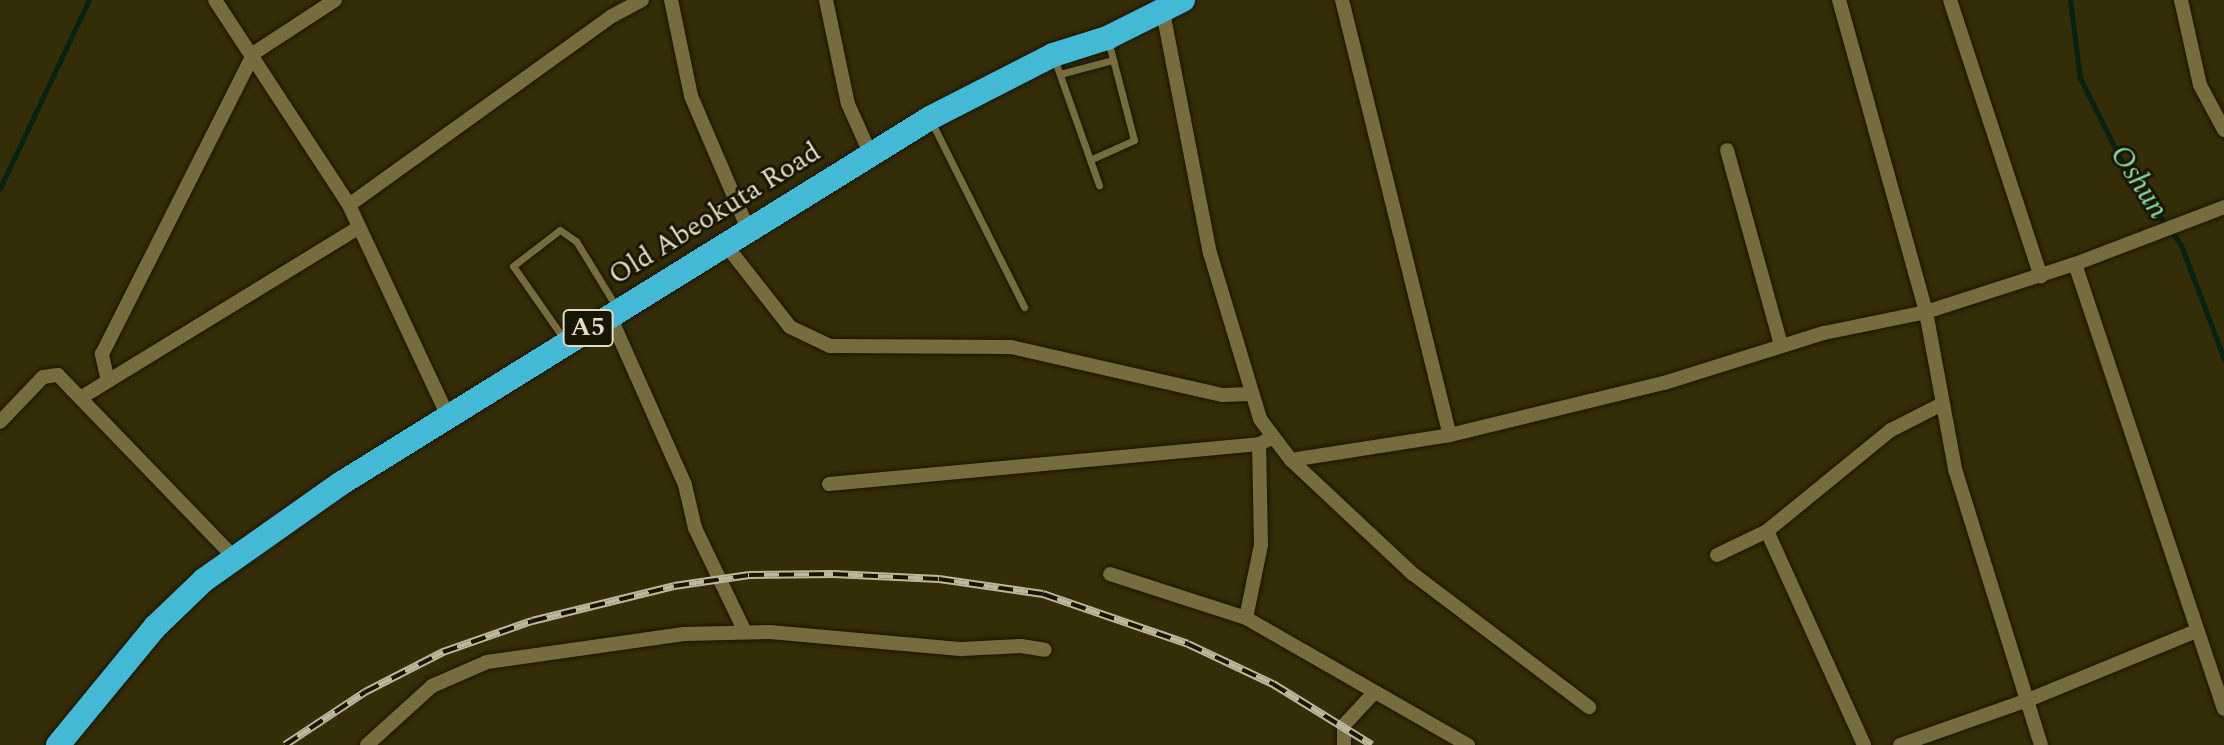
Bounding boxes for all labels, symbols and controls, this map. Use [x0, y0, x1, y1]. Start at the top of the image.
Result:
street label: Old Abeokuta Road [603, 135, 827, 293]
water label: Oshun [2102, 139, 2176, 225]
road number: A5 [562, 306, 614, 350]

